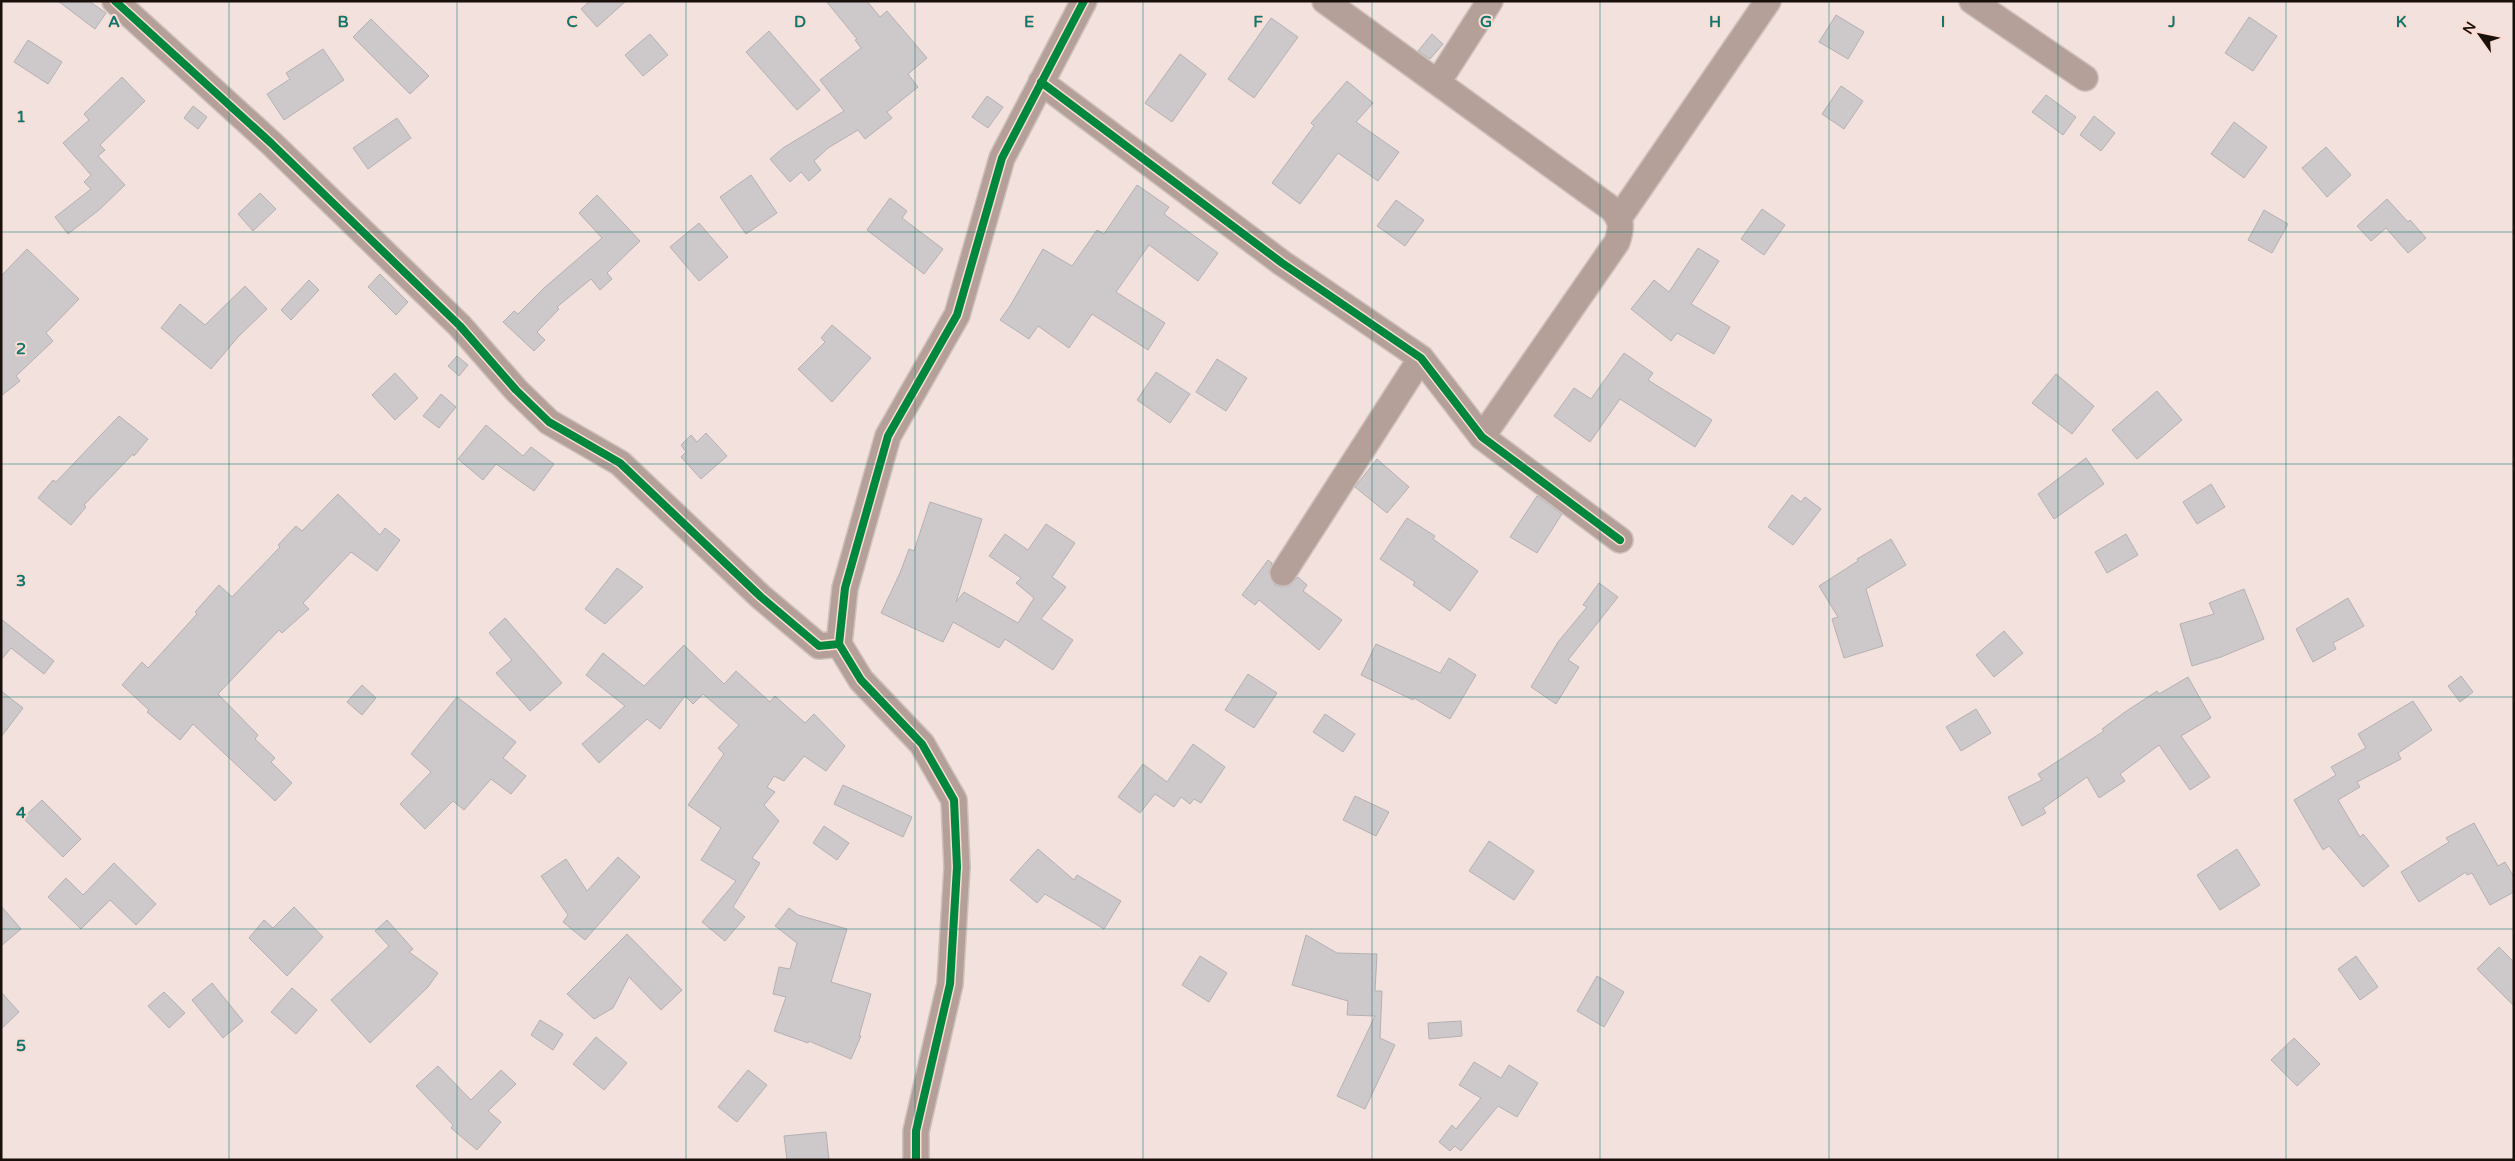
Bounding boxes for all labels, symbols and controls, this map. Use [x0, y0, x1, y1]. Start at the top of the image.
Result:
north arrow [2455, 10, 2505, 60]
text: A [108, 12, 120, 32]
text: B [337, 12, 349, 32]
text: C [566, 12, 578, 32]
text: D [794, 12, 806, 32]
text: E [1024, 12, 1034, 32]
text: F [1253, 12, 1263, 32]
text: G [1480, 12, 1492, 32]
text: H [1709, 12, 1721, 32]
text: I [1941, 12, 1945, 32]
text: J [2167, 12, 2176, 32]
text: K [2396, 12, 2407, 32]
text: N [2459, 19, 2480, 38]
text: 1 [16, 107, 26, 127]
text: 2 [16, 339, 26, 359]
text: 3 [16, 571, 26, 591]
text: 4 [16, 803, 26, 823]
text: 5 [16, 1036, 26, 1056]

